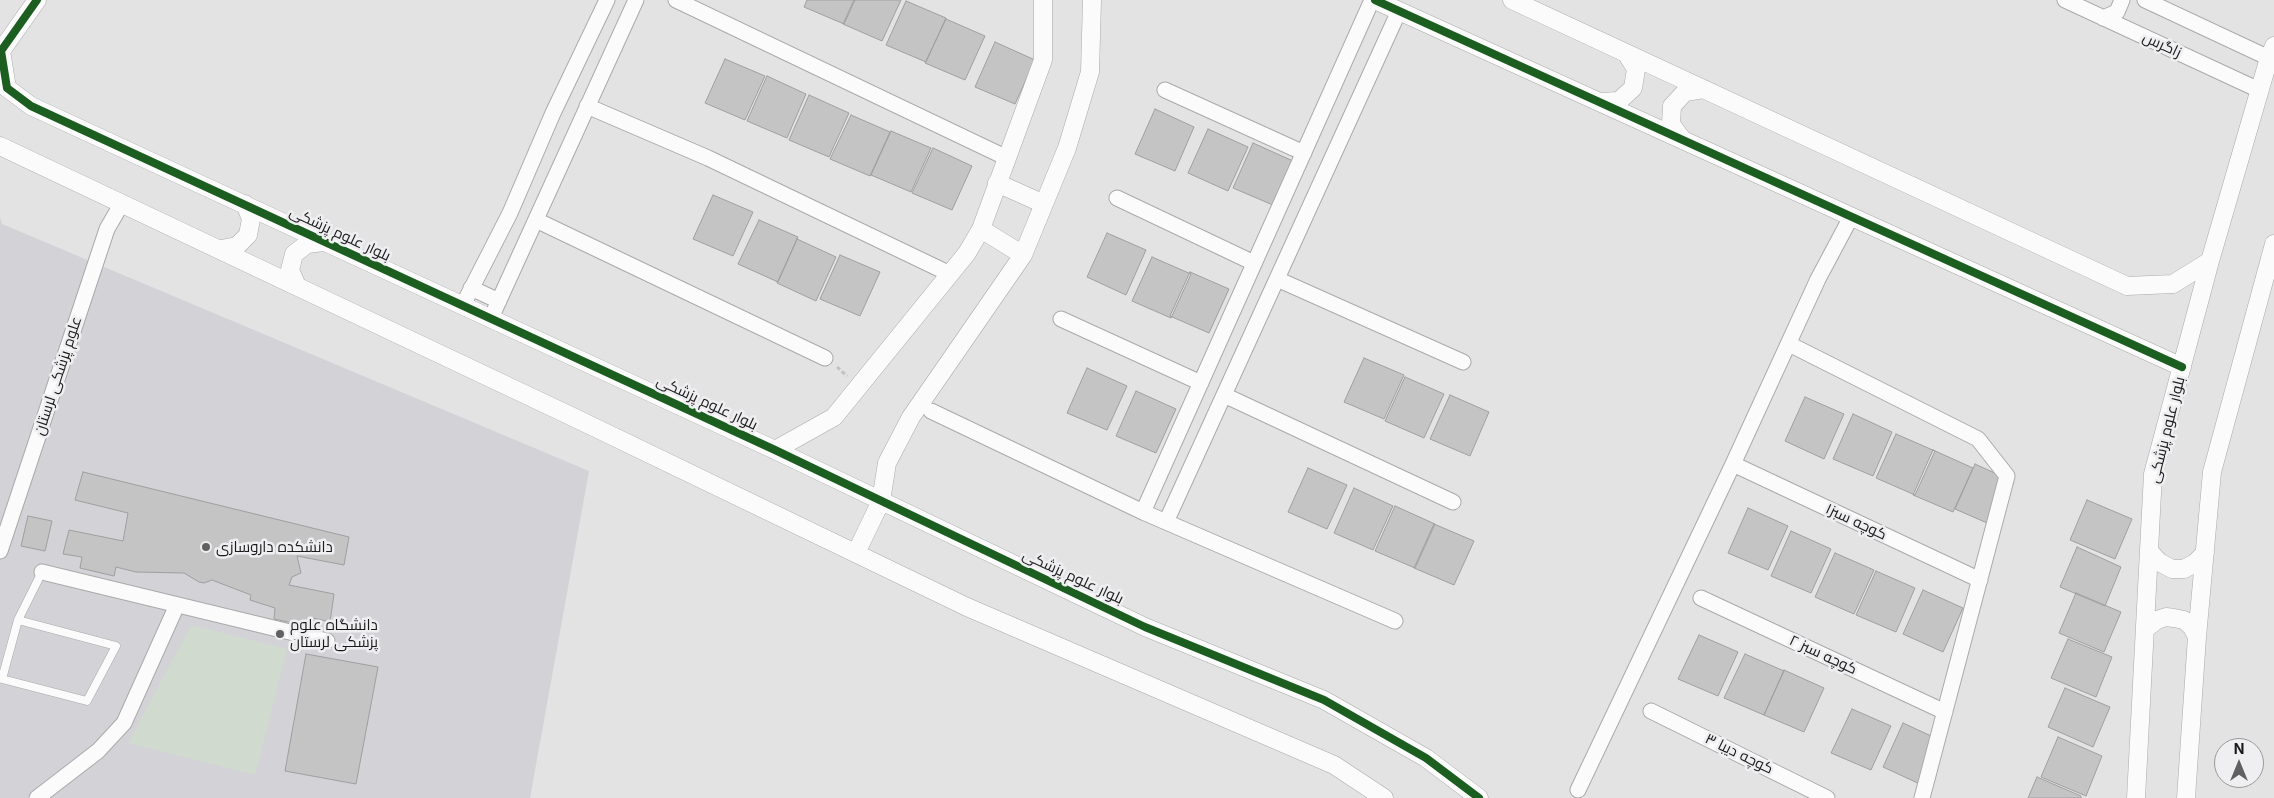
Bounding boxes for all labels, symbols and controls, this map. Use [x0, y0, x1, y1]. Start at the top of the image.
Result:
street label: زاگرس [2140, 28, 2184, 62]
street label: بلوار علوم پزشکی [287, 203, 393, 265]
street label: علوم پزشکی لرستان [30, 314, 86, 438]
street label: بلوار علوم پزشکی [654, 372, 760, 434]
street label: بلوار علوم پزشکی [2145, 375, 2189, 485]
street label: کوچه سبز۱ [1823, 500, 1889, 544]
place label: دانشکده داروسازی [216, 538, 333, 556]
marker: دانشکده داروسازی [200, 541, 212, 553]
street label: بلوار علوم پزشکی [1020, 546, 1126, 608]
place label: دانشگاه علوم پزشکی لرستان [290, 616, 378, 651]
marker: دانشگاه علوم پزشکی لرستان [274, 628, 286, 640]
street label: کوچه سبز ۲ [1786, 631, 1860, 679]
street label: کوچه دیبا ۳ [1702, 730, 1776, 778]
north arrow [2214, 738, 2264, 788]
text: N [2234, 740, 2244, 757]

